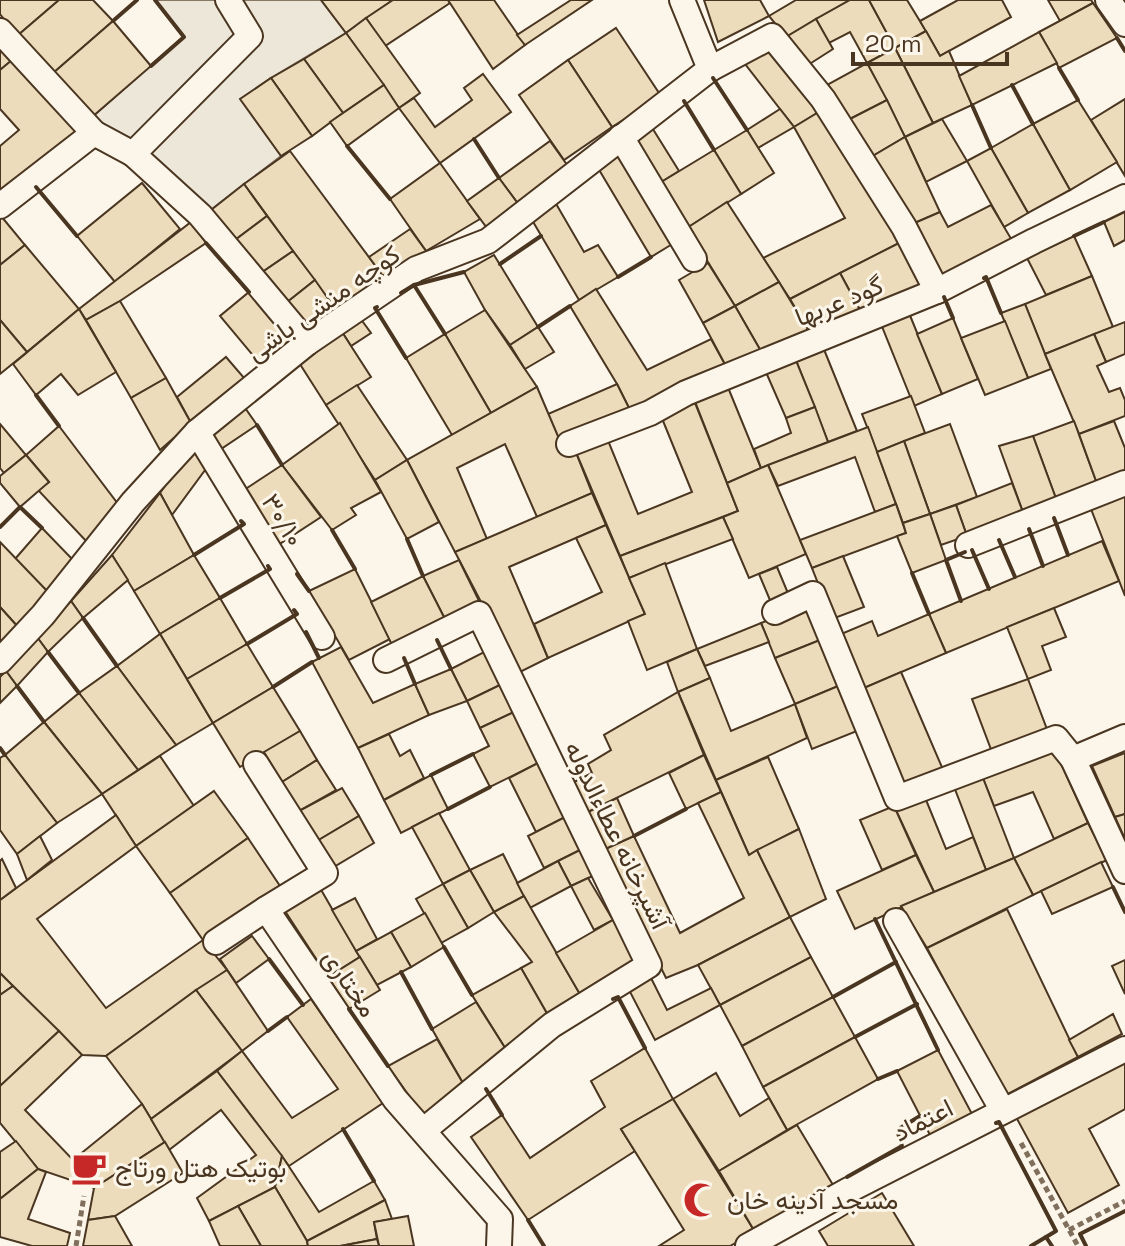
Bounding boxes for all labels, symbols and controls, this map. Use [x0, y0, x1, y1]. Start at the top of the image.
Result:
scale bar [853, 16, 1007, 66]
text: 20 m [865, 28, 922, 59]
street label: کوچه منشی باشی [239, 237, 407, 370]
street label: گود عربها [790, 268, 888, 334]
street label: ۳۰/۱۰ [254, 487, 312, 553]
street label: آشپرخانه عطاءالدوله [556, 735, 678, 937]
street label: مختاری [315, 942, 385, 1024]
street label: اعتماد [887, 1091, 959, 1149]
cafe icon: بوتیک هتل ورتاج [70, 1149, 108, 1187]
place label: بوتیک هتل ورتاج [115, 1151, 286, 1186]
mosque icon: مسجد آدینه خان [682, 1181, 720, 1219]
place label: مسجد آدینه خان [727, 1183, 898, 1217]

